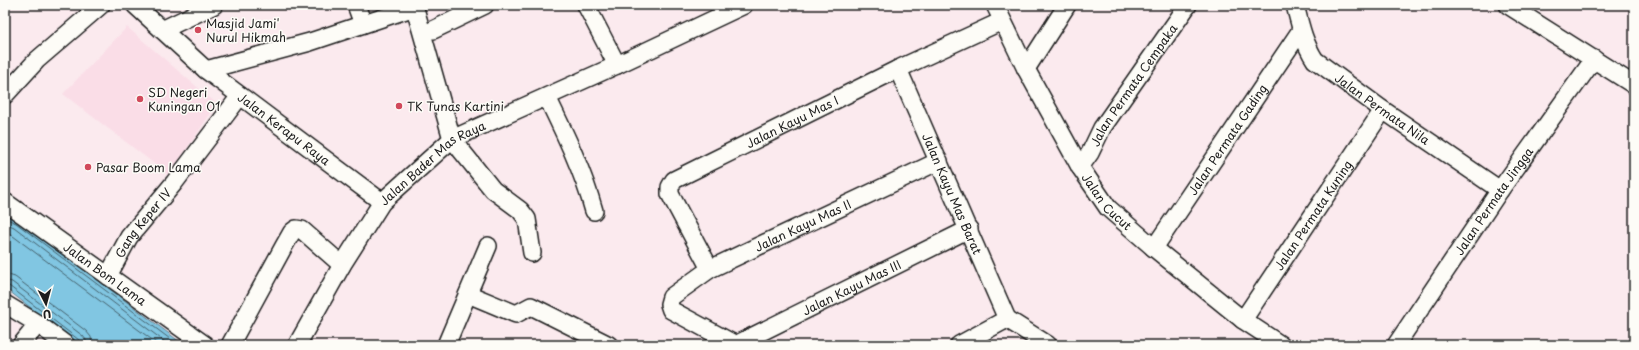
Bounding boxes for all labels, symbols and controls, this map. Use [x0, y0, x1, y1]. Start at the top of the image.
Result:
place label: Masjid Jami' Nurul Hikmah [206, 14, 286, 46]
street label: Jalan Permata Cempaka [1086, 20, 1182, 149]
marker: Masjid Jami' Nurul Hikmah [193, 25, 203, 35]
street label: Jalan Permata Nila [1331, 69, 1434, 149]
street label: Jalan Permata Gading [1183, 80, 1271, 198]
place label: SD Negeri Kuningan 01 [148, 83, 220, 115]
street label: Jalan Kerapu Raya [234, 88, 335, 170]
street label: Jalan Kayu Mas I [743, 91, 842, 152]
marker: SD Negeri Kuningan 01 [135, 94, 145, 104]
place label: TK Tunas Kartini [407, 97, 504, 115]
marker: TK Tunas Kartini [394, 101, 404, 111]
street label: Jalan Bader Mas Raya [375, 116, 489, 209]
street label: Jalan Kayu Mas Barat [918, 130, 987, 257]
street label: Jalan Permata Jingga [1450, 143, 1537, 259]
street label: Jalan Permata Kuning [1270, 157, 1356, 274]
place label: Pasar Boom Lama [96, 158, 201, 176]
marker: Pasar Boom Lama [83, 162, 93, 172]
street label: Jalan Cucut [1078, 169, 1136, 234]
street label: Gang Keper IV [111, 184, 175, 261]
street label: Jalan Kayu Mas II [752, 195, 854, 256]
street label: Jalan Bom Lama [60, 238, 151, 310]
street label: Jalan Kayu Mas III [799, 255, 904, 319]
north arrow [26, 284, 66, 324]
text: U [42, 306, 52, 323]

